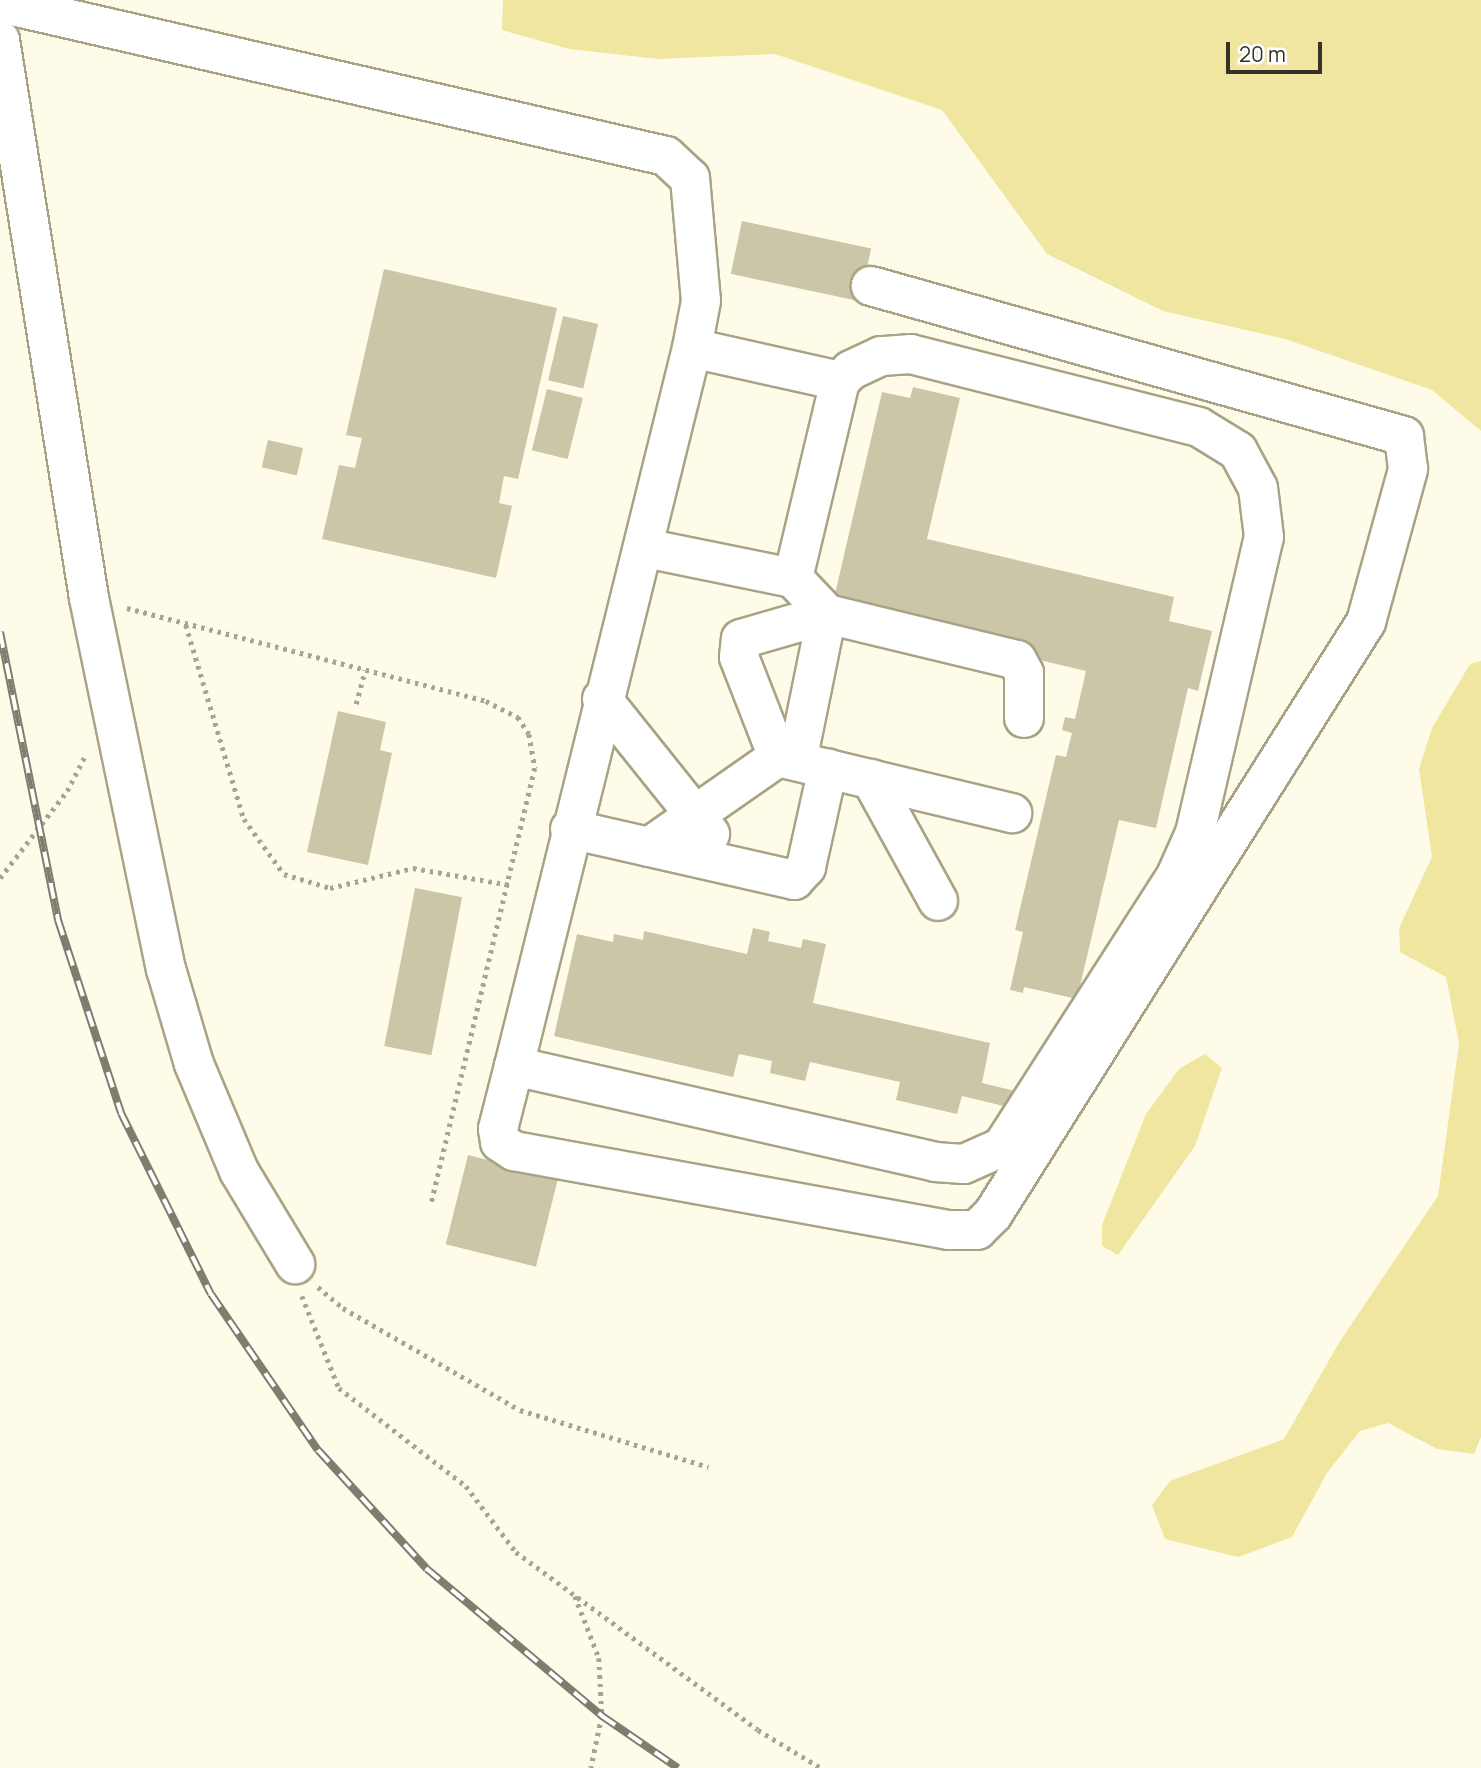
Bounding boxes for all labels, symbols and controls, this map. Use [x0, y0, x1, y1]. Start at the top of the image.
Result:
scale bar [1229, 28, 1325, 72]
text: 20 m [1239, 40, 1286, 68]

